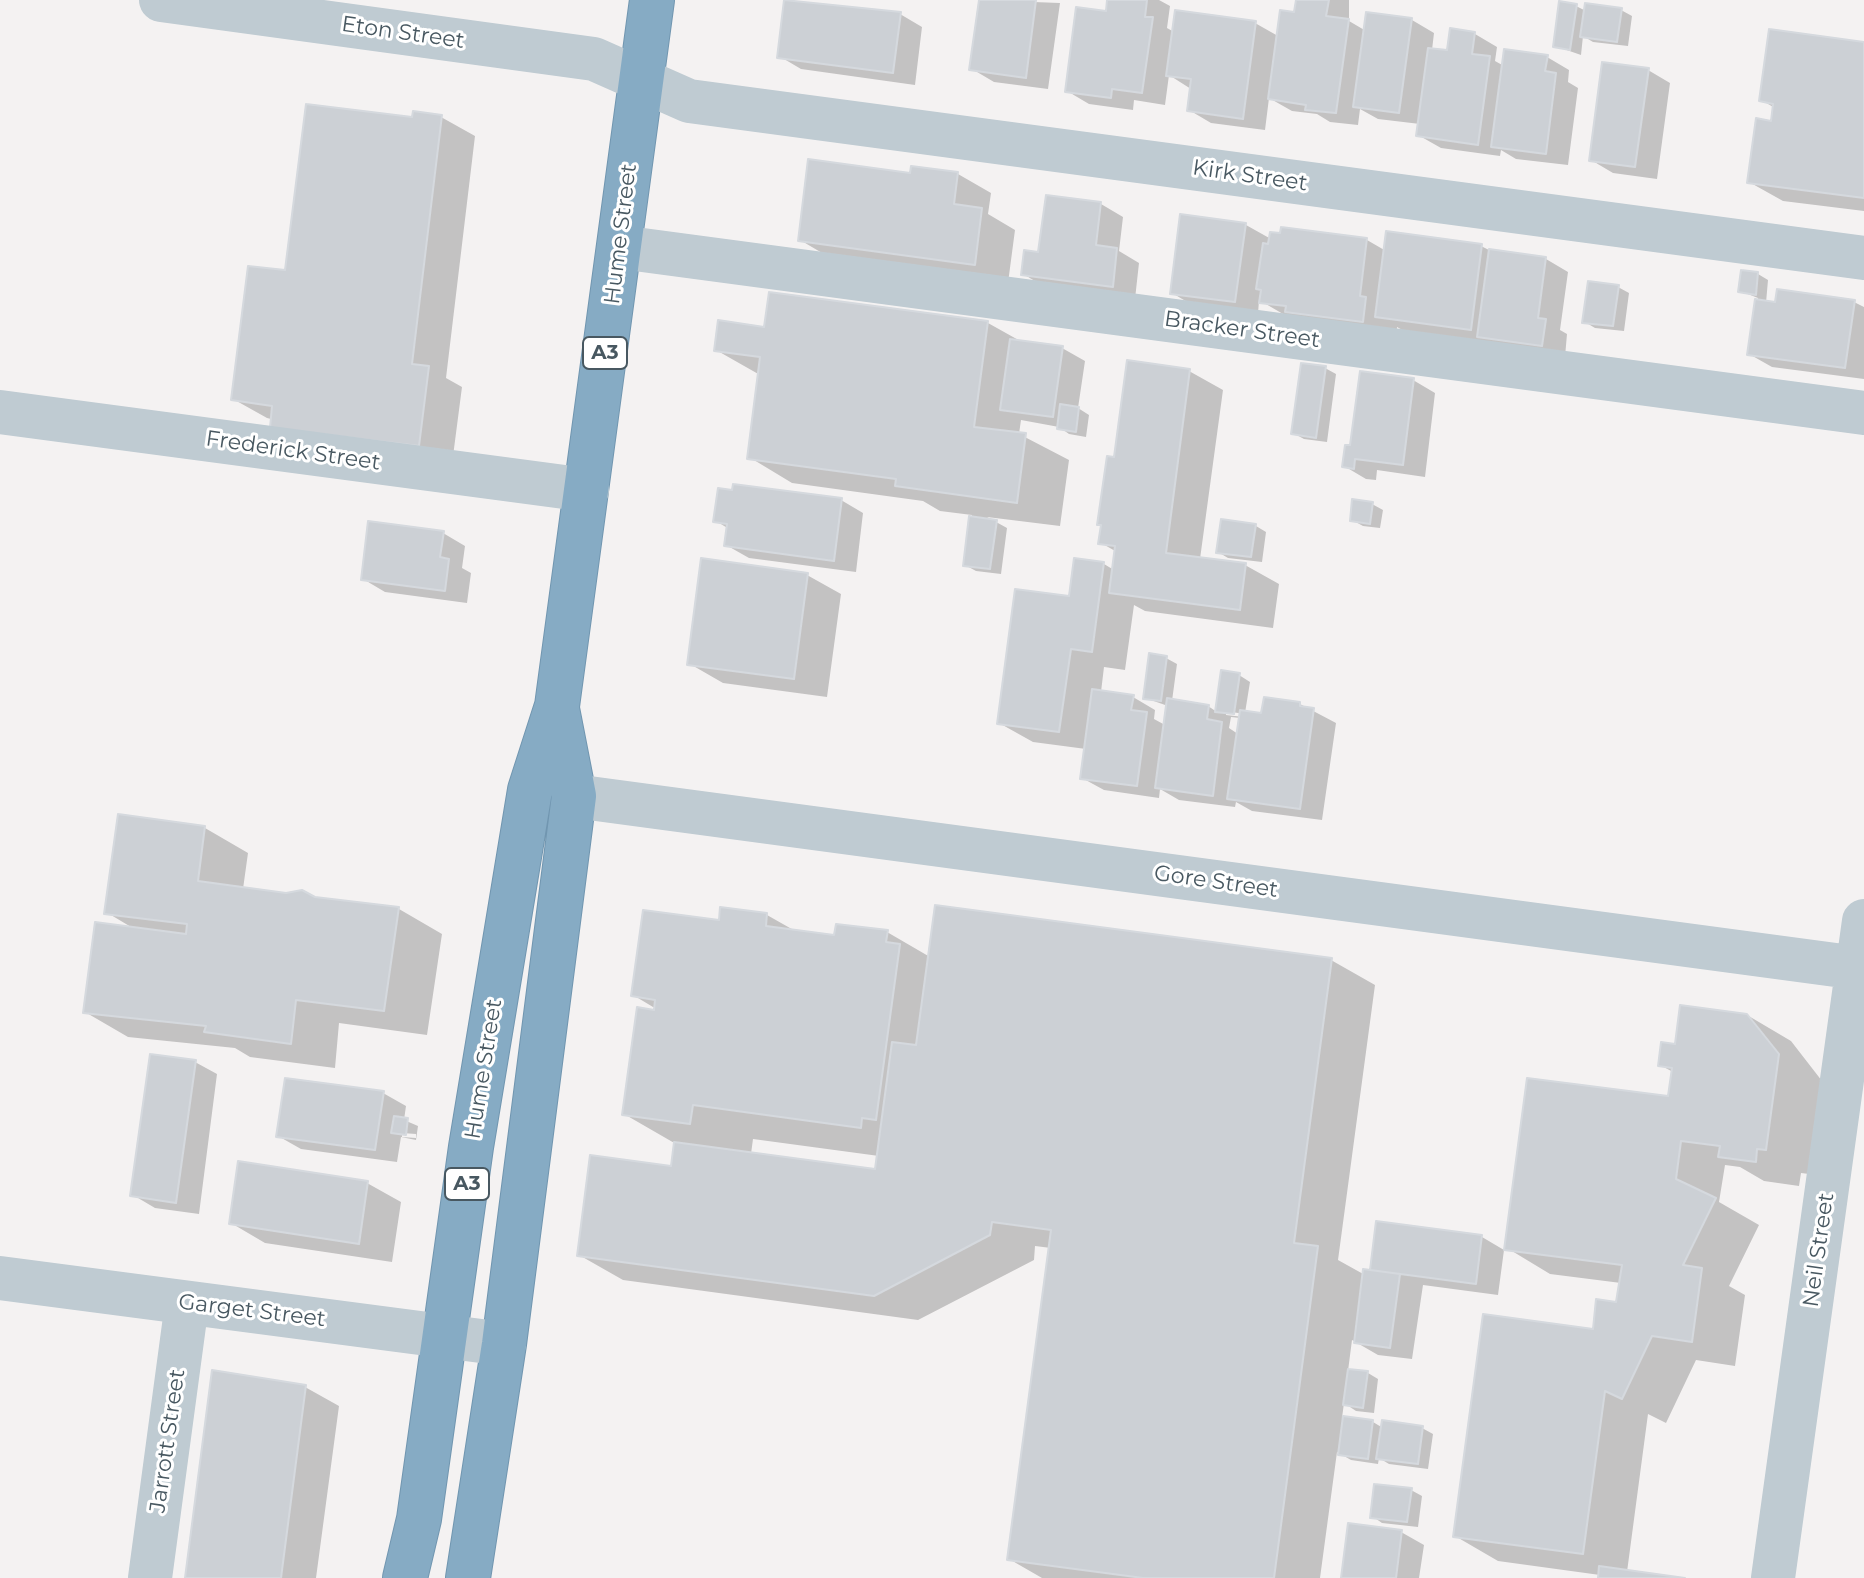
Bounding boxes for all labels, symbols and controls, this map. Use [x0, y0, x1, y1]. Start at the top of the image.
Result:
street label: Eton Street [340, 11, 466, 55]
street label: Kirk Street [1191, 155, 1309, 197]
street label: Hume Street [599, 162, 643, 306]
street label: Bracker Street [1163, 306, 1321, 354]
road number: A3 [583, 337, 627, 369]
street label: Frederick Street [204, 426, 382, 476]
street label: Gore Street [1152, 860, 1280, 904]
street label: Hume Street [460, 997, 508, 1141]
road number: A3 [445, 1168, 489, 1200]
street label: Neil Street [1798, 1191, 1840, 1309]
street label: Garget Street [177, 1289, 327, 1333]
street label: Jarrott Street [145, 1367, 191, 1515]

